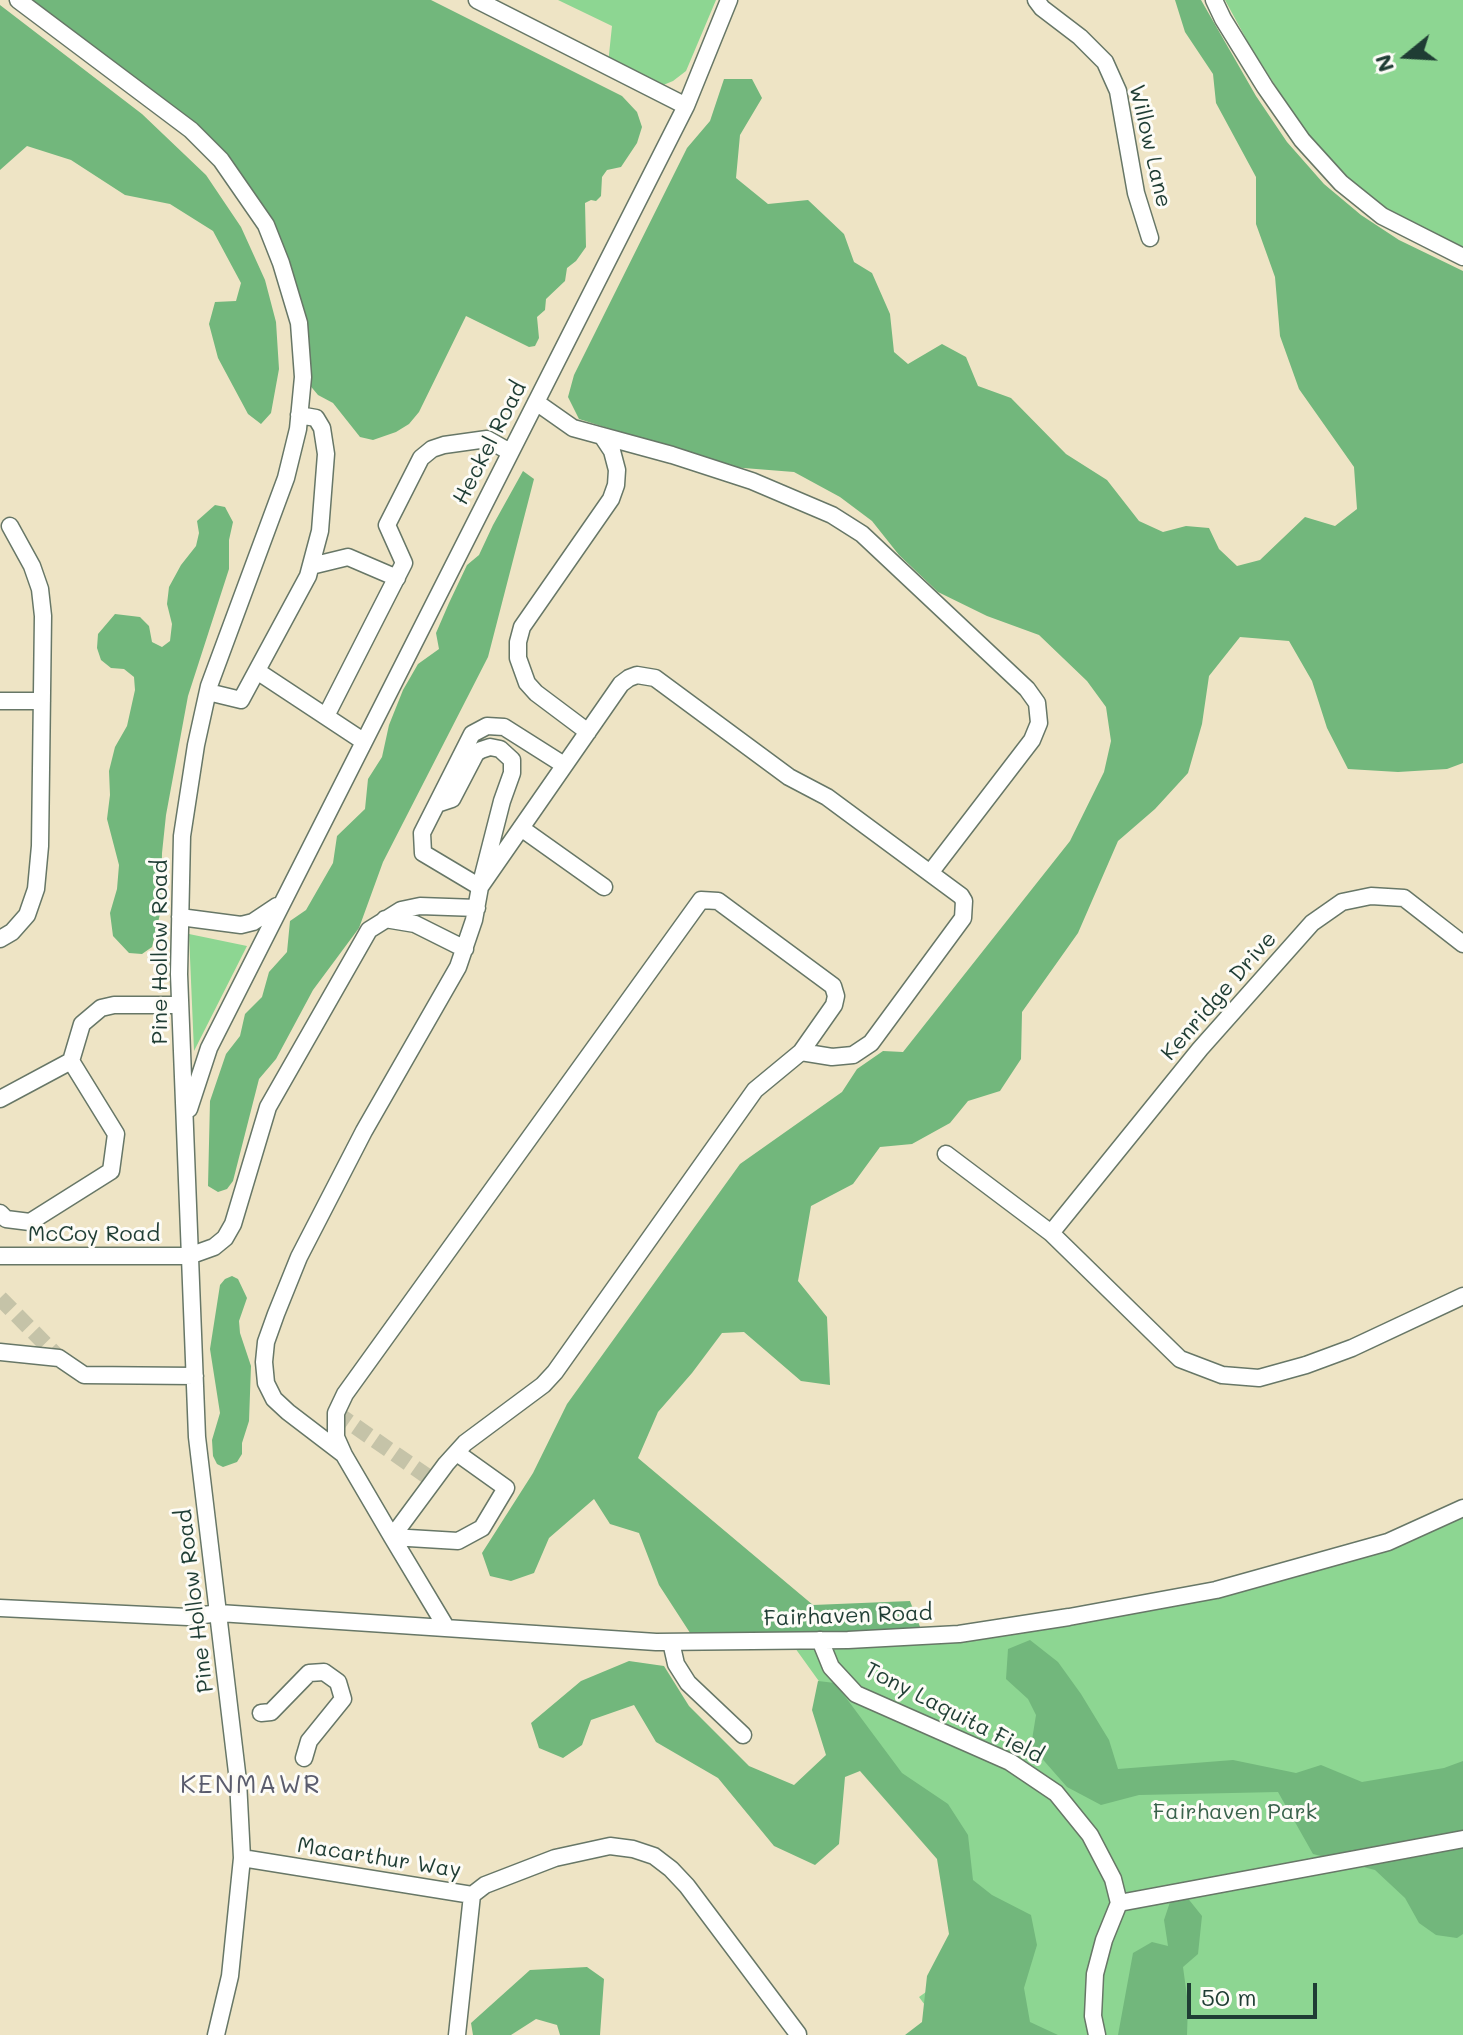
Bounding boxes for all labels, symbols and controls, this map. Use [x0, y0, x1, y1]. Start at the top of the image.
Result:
north arrow [1367, 16, 1447, 96]
text: N [1367, 51, 1400, 76]
street label: Willow Lane [1123, 82, 1177, 210]
street label: Heckel Road [448, 377, 532, 509]
street label: Pine Hollow Road [147, 860, 173, 1044]
street label: Kenridge Drive [1156, 926, 1282, 1066]
street label: McCoy Road [28, 1221, 160, 1247]
street label: Pine Hollow Road [171, 1508, 219, 1694]
street label: Fairhaven Road [763, 1600, 933, 1632]
street label: Tony Laquita Field [860, 1657, 1048, 1769]
district label: KENMAWR [180, 1769, 322, 1801]
park label: Fairhaven Park [1153, 1799, 1317, 1825]
street label: Macarthur Way [295, 1832, 463, 1884]
scale bar [1191, 1967, 1321, 2017]
text: 50 m [1201, 1981, 1257, 2012]

